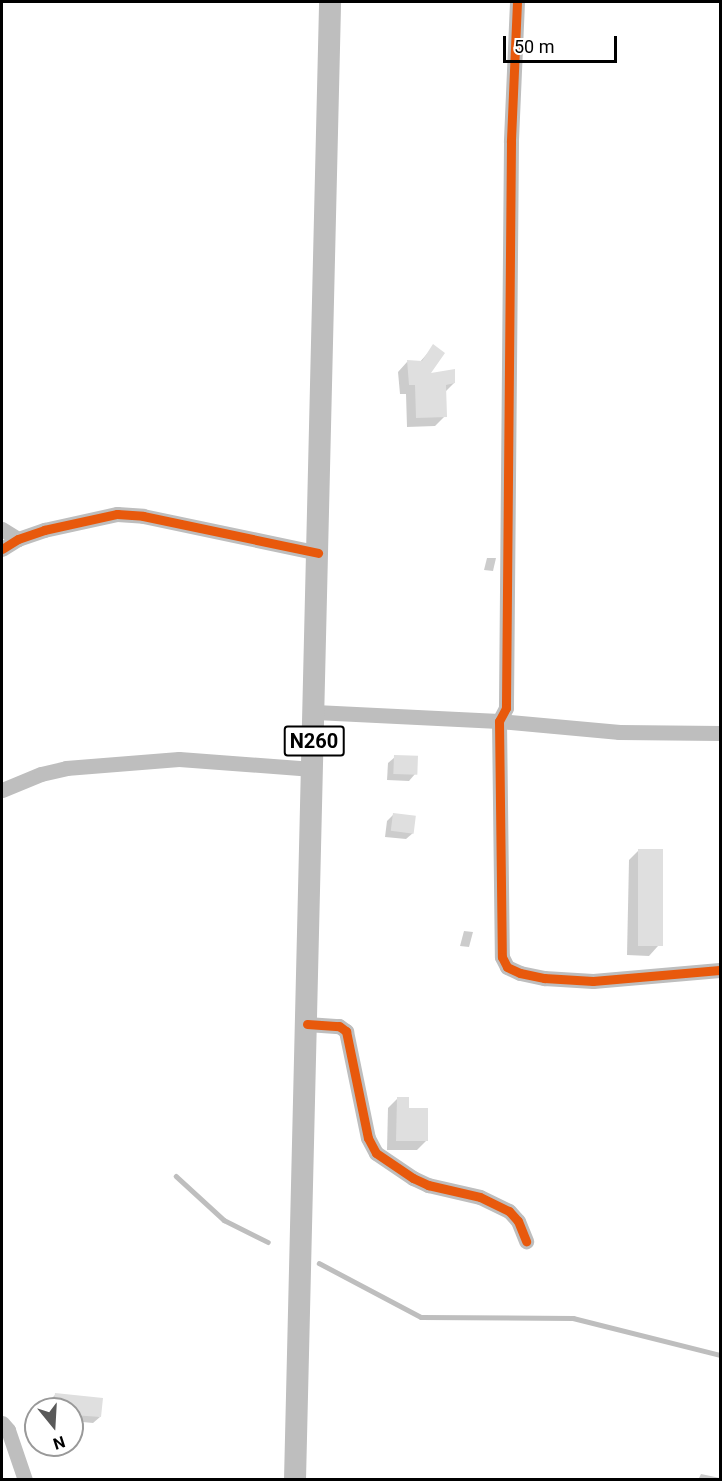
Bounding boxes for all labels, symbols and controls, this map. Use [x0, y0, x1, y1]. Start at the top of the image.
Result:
scale bar [506, 24, 620, 62]
text: 50 m [514, 36, 554, 57]
road number: N260 [282, 724, 346, 758]
north arrow [24, 1397, 84, 1457]
text: N [51, 1432, 67, 1453]

